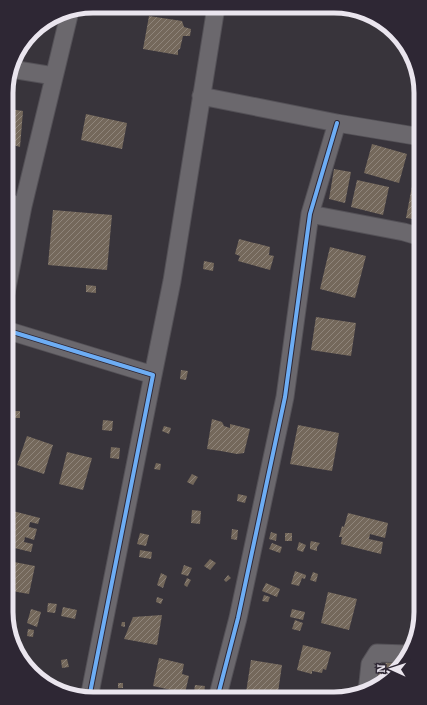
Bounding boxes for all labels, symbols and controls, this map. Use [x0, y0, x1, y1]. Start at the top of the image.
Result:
north arrow [371, 649, 411, 689]
text: N [375, 663, 388, 673]

